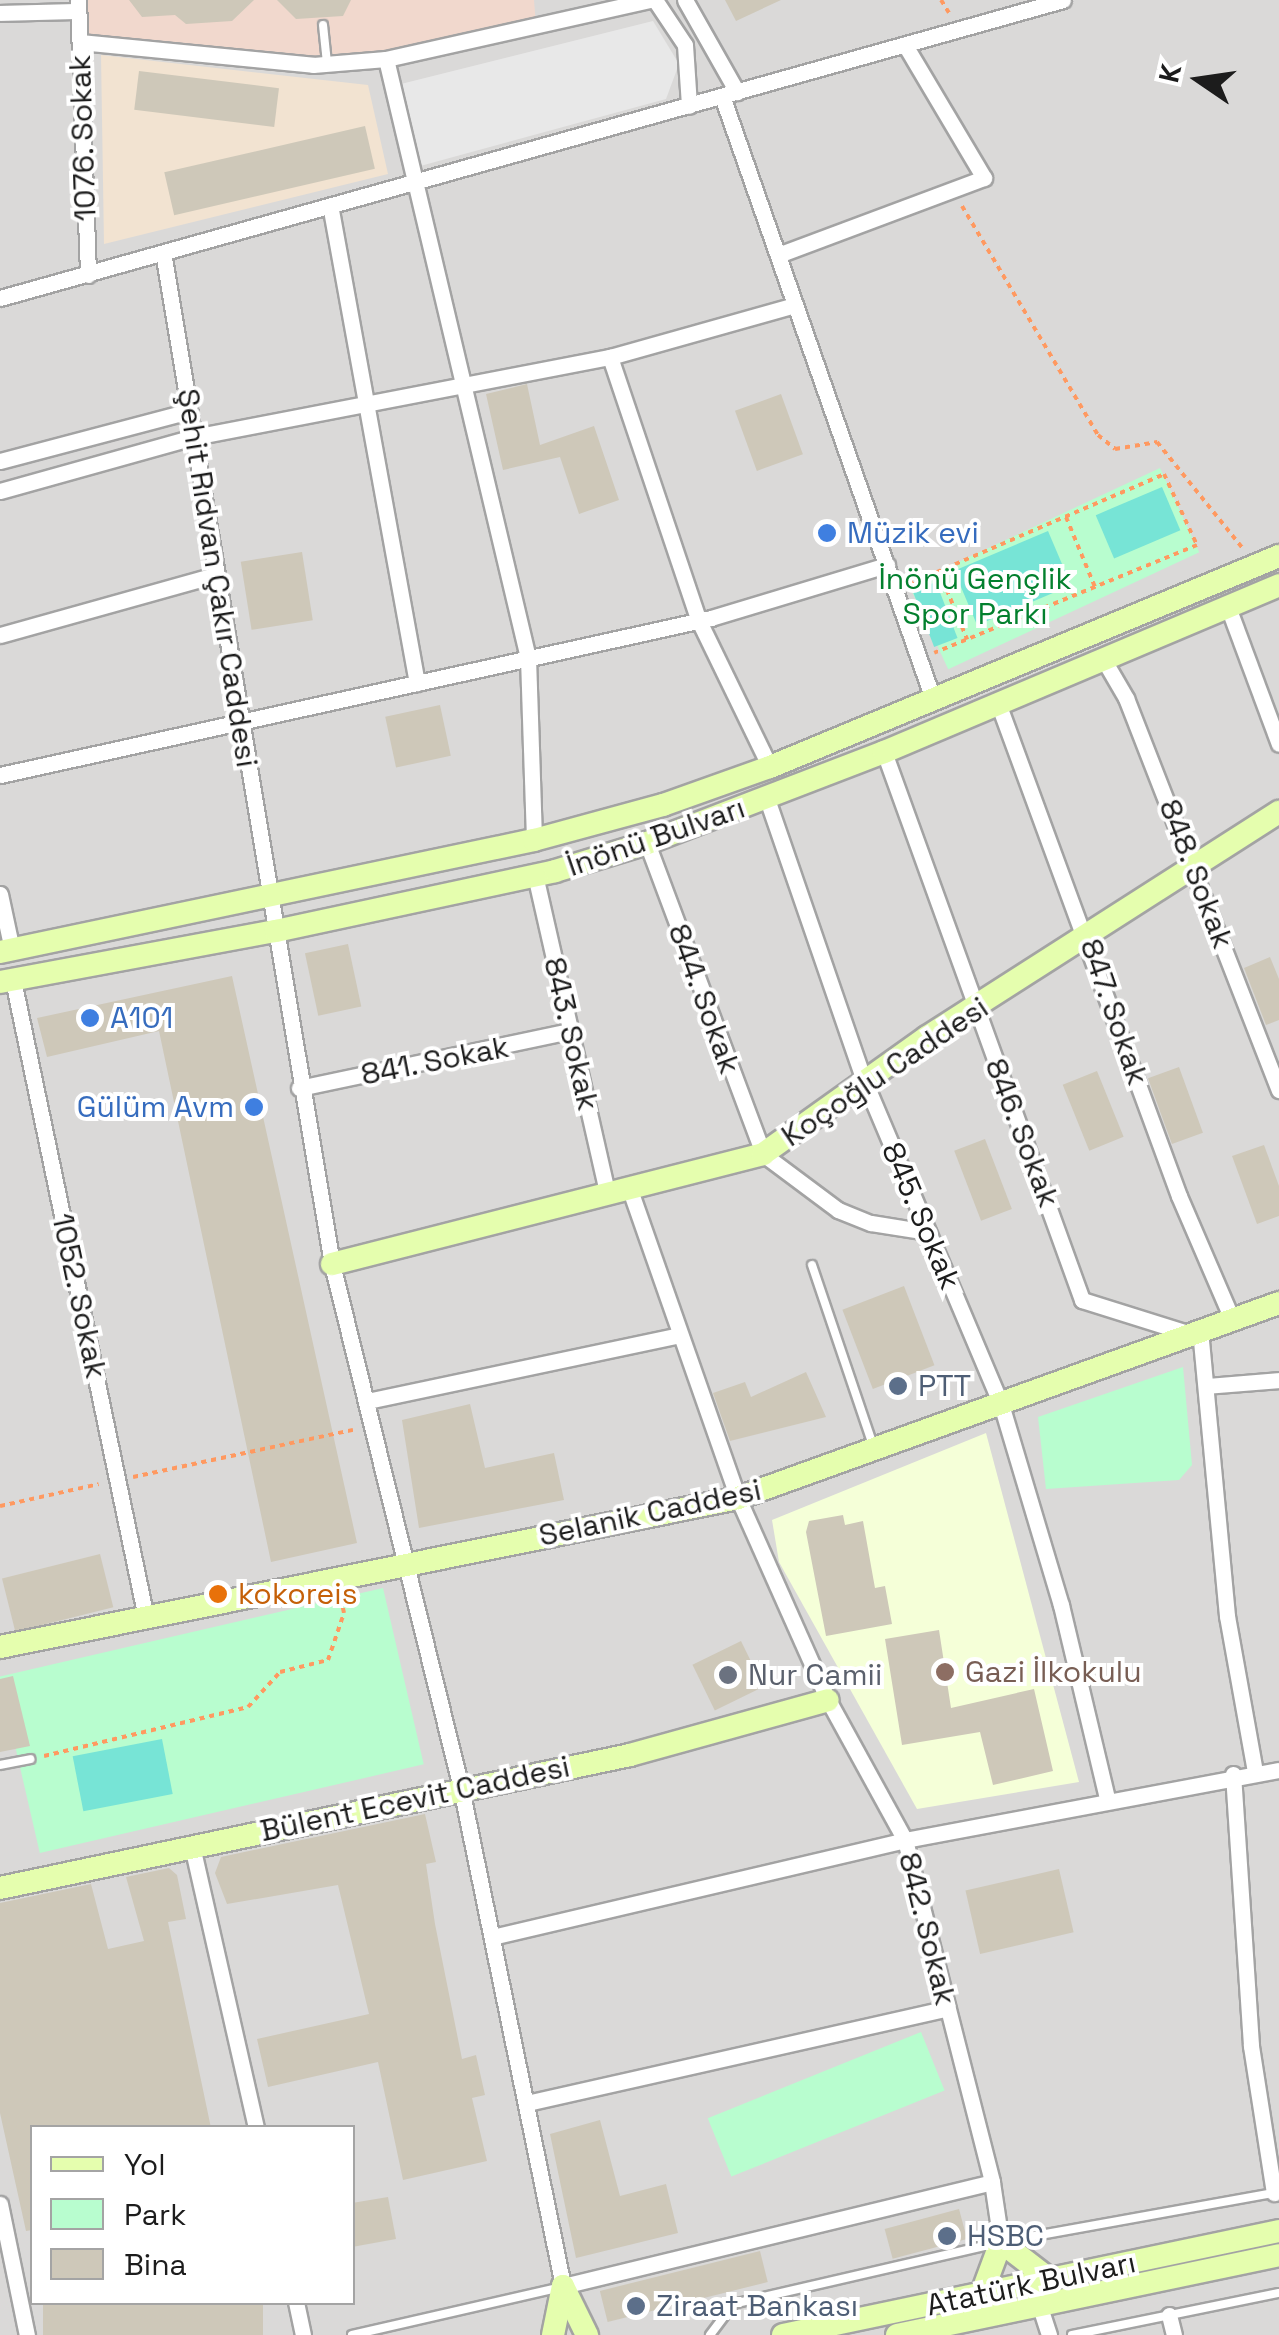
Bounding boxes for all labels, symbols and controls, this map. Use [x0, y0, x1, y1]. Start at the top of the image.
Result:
north arrow [1149, 30, 1249, 130]
street label: 1076. Sokak [62, 54, 104, 222]
text: K [1150, 61, 1189, 86]
street label: Şehit Rıdvan Çakır Caddesi [169, 386, 265, 770]
place label: Müzik evi [847, 515, 979, 551]
marker: Müzik evi [816, 522, 838, 544]
park label: İnönü Gençlik Spor Parkı [878, 561, 1072, 632]
street label: İnönü Bulvarı [562, 790, 750, 884]
street label: 848. Sokak [1151, 794, 1241, 954]
street label: 844. Sokak [660, 919, 748, 1079]
street label: 847. Sokak [1072, 934, 1156, 1090]
street label: 843. Sokak [536, 953, 606, 1115]
street label: Koçoğlu Caddesi [775, 990, 995, 1154]
place label: A101 [110, 1000, 173, 1036]
marker: A101 [79, 1007, 101, 1029]
street label: 841. Sokak [358, 1029, 512, 1093]
street label: 846. Sokak [977, 1053, 1067, 1213]
place label: Gülüm Avm [76, 1089, 234, 1125]
marker: Gülüm Avm [243, 1096, 265, 1118]
street label: 845. Sokak [874, 1137, 968, 1295]
street label: 1052. Sokak [44, 1210, 114, 1382]
place label: PTT [918, 1368, 971, 1404]
marker: PTT [887, 1375, 909, 1397]
street label: Selanik Caddesi [536, 1472, 764, 1554]
place label: kokoreis [238, 1576, 357, 1612]
marker: kokoreis [207, 1583, 229, 1605]
place label: Gazi İlkokulu [965, 1654, 1142, 1690]
place label: Nur Camii [748, 1657, 882, 1693]
marker: Gazi İlkokulu [934, 1661, 956, 1683]
marker: Nur Camii [717, 1664, 739, 1686]
street label: Bülent Ecevit Caddesi [257, 1749, 573, 1849]
street label: 842. Sokak [891, 1849, 963, 2009]
legend [30, 2125, 355, 2305]
text: Yol [124, 2145, 166, 2184]
text: Park [124, 2195, 186, 2234]
place label: HSBC [967, 2218, 1044, 2254]
marker: HSBC [936, 2225, 958, 2247]
street label: Atatürk Bulvarı [923, 2244, 1139, 2324]
text: Bina [124, 2245, 187, 2284]
place label: Ziraat Bankası [656, 2288, 858, 2324]
marker: Ziraat Bankası [625, 2295, 647, 2317]

